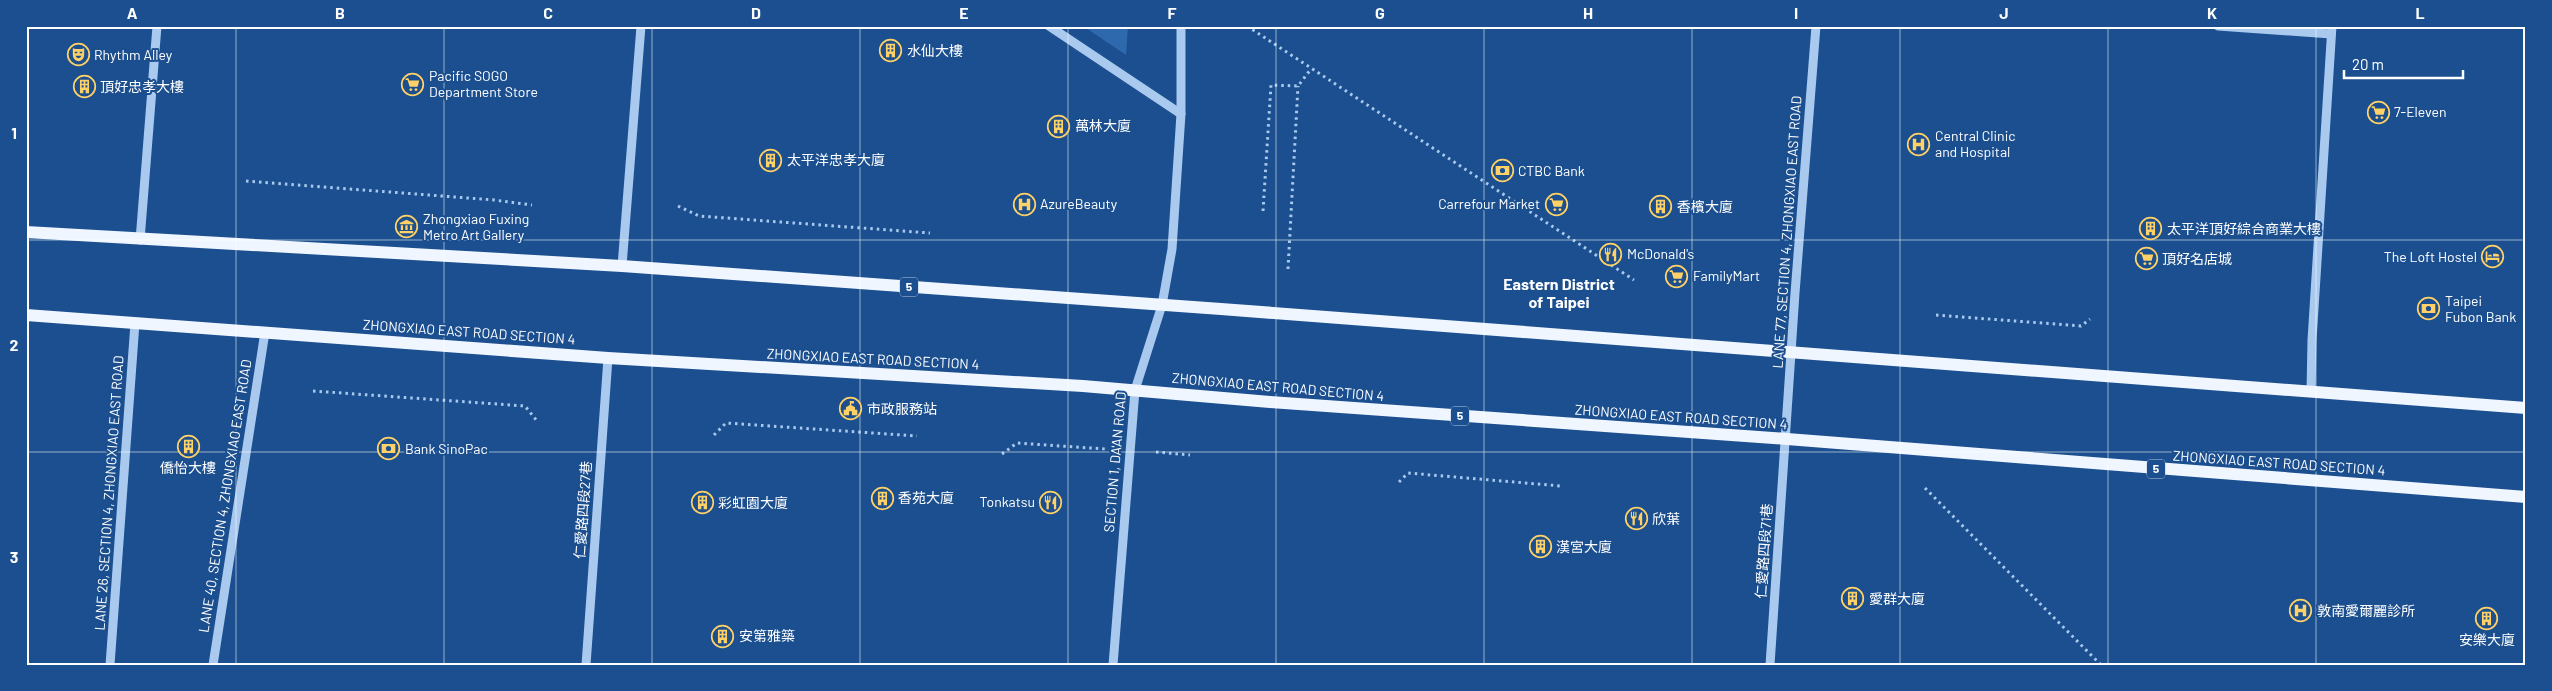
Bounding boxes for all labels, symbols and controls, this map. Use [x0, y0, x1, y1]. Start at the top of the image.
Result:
text: A [127, 3, 138, 22]
text: B [335, 3, 345, 22]
text: C [543, 3, 553, 22]
text: D [751, 3, 761, 22]
text: E [959, 3, 969, 22]
text: F [1168, 3, 1177, 22]
text: G [1375, 3, 1385, 22]
text: H [1583, 3, 1593, 22]
text: I [1794, 3, 1798, 22]
text: J [1999, 3, 2009, 22]
text: K [2207, 3, 2217, 22]
text: L [2415, 3, 2425, 22]
building icon: 水仙大樓 [879, 39, 903, 63]
place label: 水仙大樓 [907, 42, 963, 59]
theatre icon: Rhythm Alley [66, 43, 90, 67]
place label: Rhythm Alley [94, 46, 173, 63]
scale bar [2344, 48, 2463, 80]
text: 20 m [2352, 55, 2384, 73]
place label: Pacific SOGO Department Store [429, 67, 538, 100]
supermarket icon: Pacific SOGO Department Store [401, 72, 425, 96]
building icon: 頂好忠孝大樓 [72, 75, 96, 99]
place label: 頂好忠孝大樓 [100, 78, 184, 95]
street label: LANE 77, SECTION 4, ZHONGXIAO EAST ROAD [1768, 95, 1805, 369]
supermarket icon: 7-Eleven [2366, 100, 2390, 124]
place label: 7-Eleven [2394, 103, 2447, 120]
building icon: 萬林大廈 [1047, 114, 1071, 138]
place label: 萬林大廈 [1075, 117, 1131, 134]
text: 1 [11, 123, 17, 142]
place label: Central Clinic and Hospital [1935, 127, 2016, 160]
hospital icon: Central Clinic and Hospital [1907, 132, 1931, 156]
building icon: 太平洋忠孝大廈 [759, 148, 783, 172]
place label: 太平洋忠孝大廈 [787, 151, 885, 168]
bank icon: CTBC Bank [1490, 159, 1514, 183]
place label: CTBC Bank [1518, 162, 1585, 179]
hospital icon: AzureBeauty [1012, 192, 1036, 216]
supermarket icon: Carrefour Market [1544, 192, 1568, 216]
place label: AzureBeauty [1040, 195, 1118, 212]
place label: Carrefour Market [1438, 195, 1540, 212]
building icon: 香檳大廈 [1649, 195, 1673, 219]
place label: 香檳大廈 [1677, 198, 1733, 215]
place label: Zhongxiao Fuxing Metro Art Gallery [423, 210, 529, 243]
museum icon: Zhongxiao Fuxing Metro Art Gallery [395, 215, 419, 239]
building icon: 太平洋頂好綜合商業大樓 [2139, 217, 2163, 241]
place label: 太平洋頂好綜合商業大樓 [2167, 220, 2321, 237]
restaurant icon: McDonald's [1599, 242, 1623, 266]
place label: McDonald's [1627, 245, 1695, 262]
hotel icon: The Loft Hostel [2481, 245, 2505, 269]
supermarket icon: 頂好名店城 [2134, 247, 2158, 271]
place label: The Loft Hostel [2384, 248, 2477, 265]
place label: 頂好名店城 [2162, 250, 2232, 267]
supermarket icon: FamilyMart [1665, 264, 1689, 288]
place label: FamilyMart [1693, 267, 1760, 284]
district label: Eastern District of Taipei [1503, 274, 1615, 311]
road number: 5 [900, 278, 918, 296]
place label: Taipei Fubon Bank [2445, 292, 2516, 325]
bank icon: Taipei Fubon Bank [2417, 297, 2441, 321]
street label: ZHONGXIAO EAST ROAD SECTION 4 [362, 316, 576, 347]
text: 2 [10, 335, 19, 354]
street label: ZHONGXIAO EAST ROAD SECTION 4 [766, 344, 980, 373]
street label: LANE 26, SECTION 4, ZHONGXIAO EAST ROAD [90, 355, 127, 631]
street label: LANE 40, SECTION 4, ZHONGXIAO EAST ROAD [194, 358, 255, 634]
street label: ZHONGXIAO EAST ROAD SECTION 4 [1171, 369, 1385, 404]
street label: SECTION 1, DA'AN ROAD [1100, 391, 1129, 533]
public building icon: 市政服務站 [839, 397, 863, 421]
place label: 市政服務站 [867, 400, 937, 417]
street label: ZHONGXIAO EAST ROAD SECTION 4 [1574, 401, 1788, 432]
road number: 5 [1451, 406, 1469, 426]
building icon: 僑怡大樓 [176, 434, 200, 458]
bank icon: Bank SinoPac [377, 437, 401, 461]
place label: Bank SinoPac [405, 440, 488, 457]
street label: ZHONGXIAO EAST ROAD SECTION 4 [2172, 447, 2386, 478]
place label: 僑怡大樓 [160, 459, 216, 476]
road number: 5 [2147, 459, 2165, 478]
street label: 仁愛路四段27巷 [571, 460, 594, 560]
building icon: 香苑大廈 [870, 486, 894, 510]
place label: 香苑大廈 [898, 489, 954, 506]
restaurant icon: Tonkatsu [1039, 490, 1063, 514]
building icon: 彩虹園大廈 [690, 491, 714, 515]
place label: Tonkatsu [980, 493, 1035, 510]
place label: 彩虹園大廈 [718, 494, 788, 511]
street label: 仁愛路四段71巷 [1752, 503, 1775, 599]
restaurant icon: 欣葉 [1624, 507, 1648, 531]
place label: 欣葉 [1652, 510, 1680, 527]
building icon: 漢宮大廈 [1528, 535, 1552, 559]
place label: 漢宮大廈 [1556, 538, 1612, 555]
text: 3 [10, 547, 18, 566]
building icon: 愛群大廈 [1841, 587, 1865, 611]
place label: 愛群大廈 [1869, 590, 1925, 607]
hospital icon: 敦南愛爾麗診所 [2289, 599, 2313, 623]
place label: 敦南愛爾麗診所 [2317, 602, 2415, 619]
building icon: 安樂大廈 [2475, 606, 2499, 630]
building icon: 安第雅築 [711, 624, 735, 648]
place label: 安第雅築 [739, 627, 795, 644]
place label: 安樂大廈 [2459, 631, 2515, 648]

